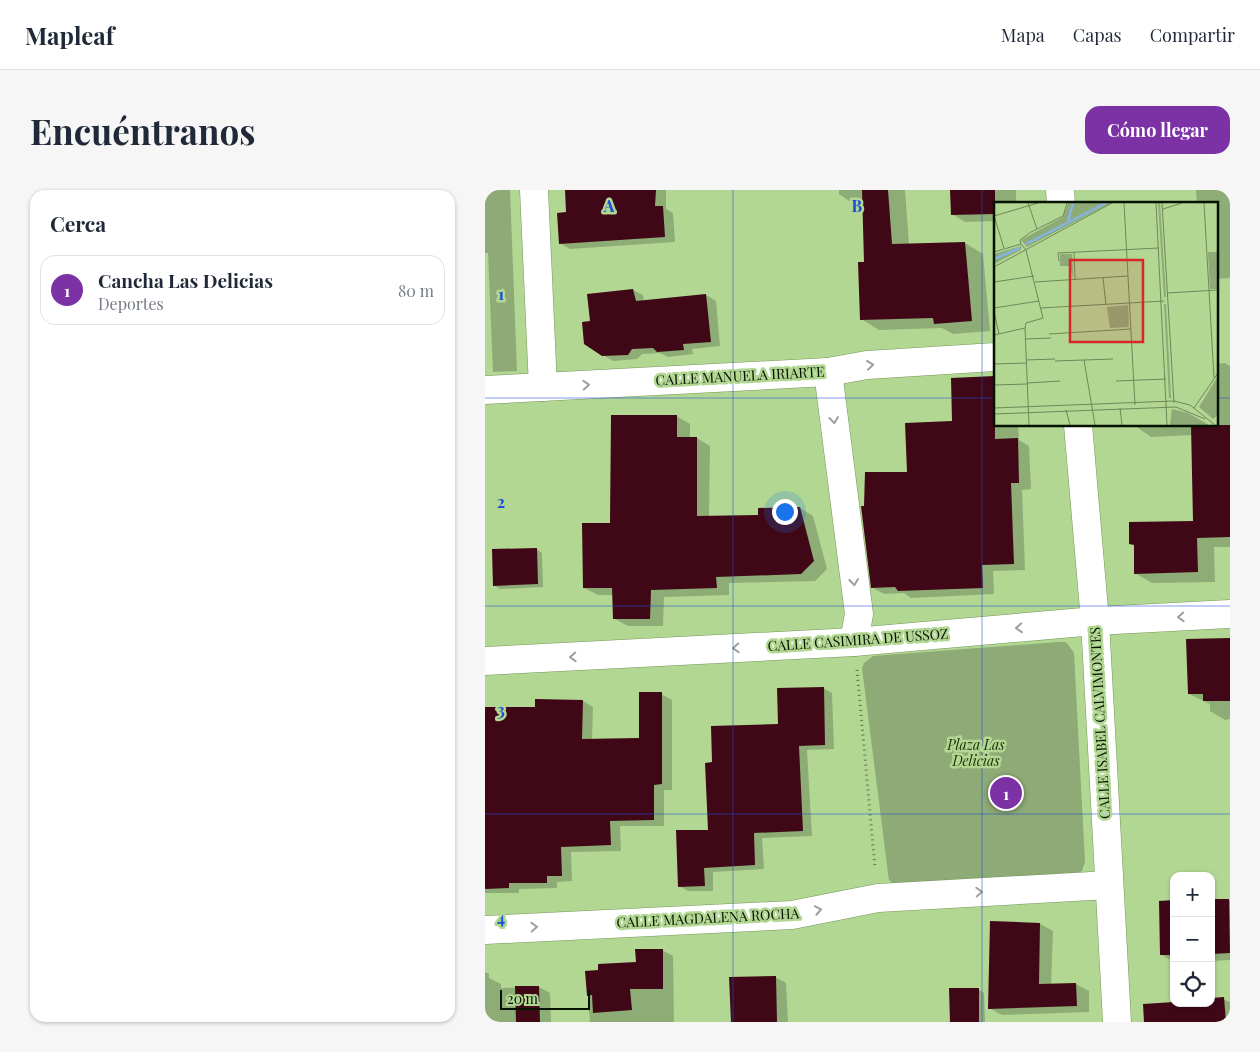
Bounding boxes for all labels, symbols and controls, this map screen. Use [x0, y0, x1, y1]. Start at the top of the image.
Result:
text: Mapleaf [25, 19, 114, 51]
text: Mapa [1001, 23, 1045, 47]
text: Capas [1073, 23, 1122, 47]
text: Compartir [1150, 23, 1235, 47]
button: Cómo llegar [1085, 106, 1230, 154]
text: Encuéntranos [30, 107, 255, 154]
text: A [603, 195, 615, 216]
text: B [852, 195, 863, 216]
inset map [994, 202, 1217, 426]
text: Cerca [50, 209, 106, 237]
text: Cancha Las Delicias [98, 267, 273, 293]
text: 1 [64, 280, 70, 301]
text: 80 m [398, 280, 434, 301]
text: 1 [498, 283, 504, 304]
text: Deportes [98, 293, 164, 314]
one-way arrow [866, 360, 874, 371]
street label: CALLE MANUELA IRIARTE [655, 362, 825, 389]
one-way arrow [582, 379, 590, 390]
one-way arrow [828, 417, 839, 425]
text: 2 [497, 491, 505, 512]
your location [772, 499, 798, 525]
one-way arrow [848, 578, 859, 586]
one-way arrow [1177, 611, 1185, 622]
one-way arrow [1015, 622, 1023, 633]
street label: CALLE CASIMIRA DE USSOZ [767, 624, 949, 655]
street label: CALLE ISABEL CALVIMONTES [1085, 627, 1114, 819]
one-way arrow [731, 643, 739, 654]
one-way arrow [569, 651, 577, 662]
text: 3 [497, 699, 505, 720]
park label: Plaza Las Delicias [946, 735, 1005, 770]
pin: 1 [990, 774, 1022, 812]
map controls [1170, 872, 1215, 1007]
button: + [1170, 872, 1215, 917]
one-way arrow [975, 887, 983, 898]
street label: CALLE MAGDALENA ROCHA [616, 903, 800, 932]
one-way arrow [813, 905, 822, 915]
text: 4 [497, 907, 505, 928]
button: − [1170, 917, 1215, 962]
one-way arrow [530, 922, 538, 933]
button: locate [1170, 962, 1215, 1007]
scale bar [500, 987, 590, 1010]
text: 20 m [507, 989, 538, 1008]

